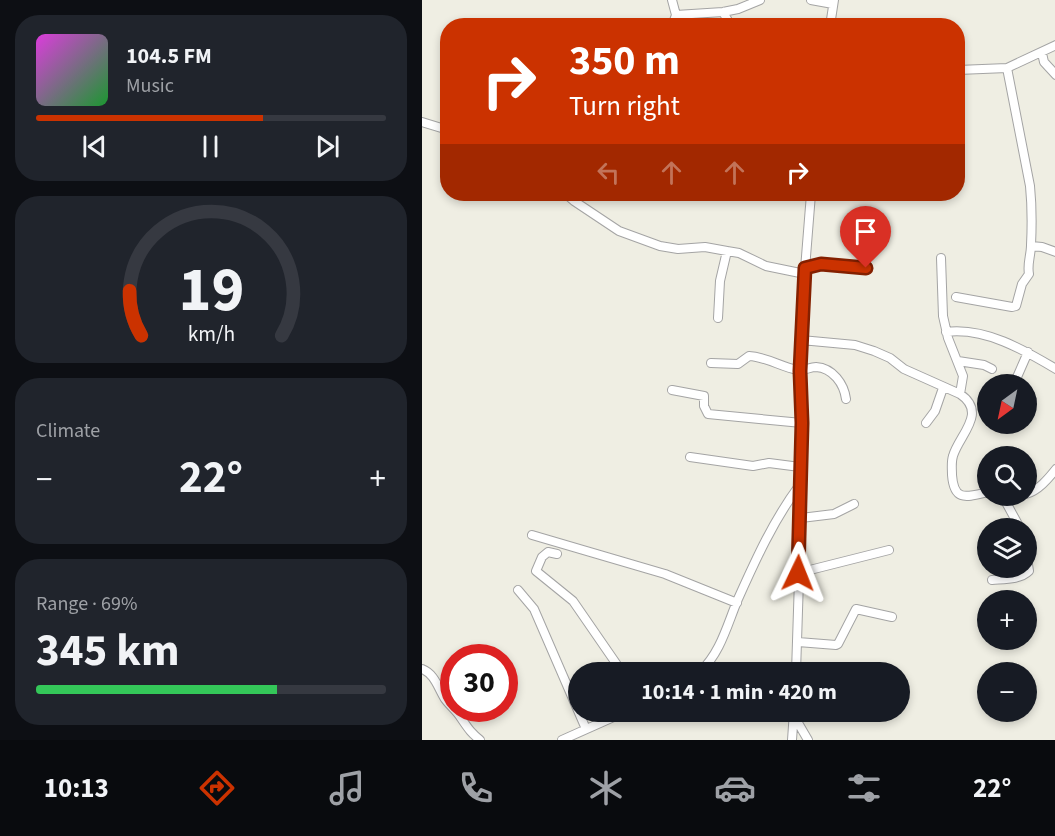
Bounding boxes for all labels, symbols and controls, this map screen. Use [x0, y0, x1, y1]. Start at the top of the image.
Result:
text: 350 m [569, 31, 680, 91]
text: 104.5 FM [126, 40, 212, 72]
icon: right [470, 42, 548, 120]
text: Music [126, 72, 174, 100]
text: Turn right [569, 87, 680, 126]
icon: previous [78, 130, 111, 163]
icon: pause [194, 130, 227, 163]
icon: next [311, 130, 344, 163]
icon: left [592, 156, 625, 189]
icon: ahead [655, 156, 688, 189]
icon: ahead [718, 156, 751, 189]
icon: right [781, 156, 814, 189]
pin [840, 206, 891, 268]
icon: arrive [849, 215, 882, 248]
text: 19 [178, 247, 244, 336]
text: km/h [187, 320, 235, 351]
north arrow [977, 374, 1037, 434]
map controls [977, 374, 1037, 722]
text: Climate [36, 417, 100, 445]
text: 22° [179, 446, 243, 510]
button: search [977, 446, 1037, 506]
text: − [36, 456, 52, 503]
text: + [370, 456, 386, 503]
button: layers [977, 518, 1037, 578]
position arrow [766, 541, 830, 605]
text: Range · 69% [36, 590, 137, 618]
button: + [977, 590, 1037, 650]
text: 345 km [36, 619, 180, 683]
speed limit sign: 30 [440, 644, 518, 722]
button: − [977, 662, 1037, 722]
text: 10:14 · 1 min · 420 m [641, 676, 837, 708]
icon: directions [196, 767, 238, 809]
icon: music [326, 767, 368, 809]
icon: phone [455, 767, 497, 809]
icon: climate [585, 767, 627, 809]
icon: car [714, 767, 756, 809]
icon: filters [843, 767, 885, 809]
text: 10:13 [44, 769, 109, 808]
text: 22° [973, 769, 1011, 808]

